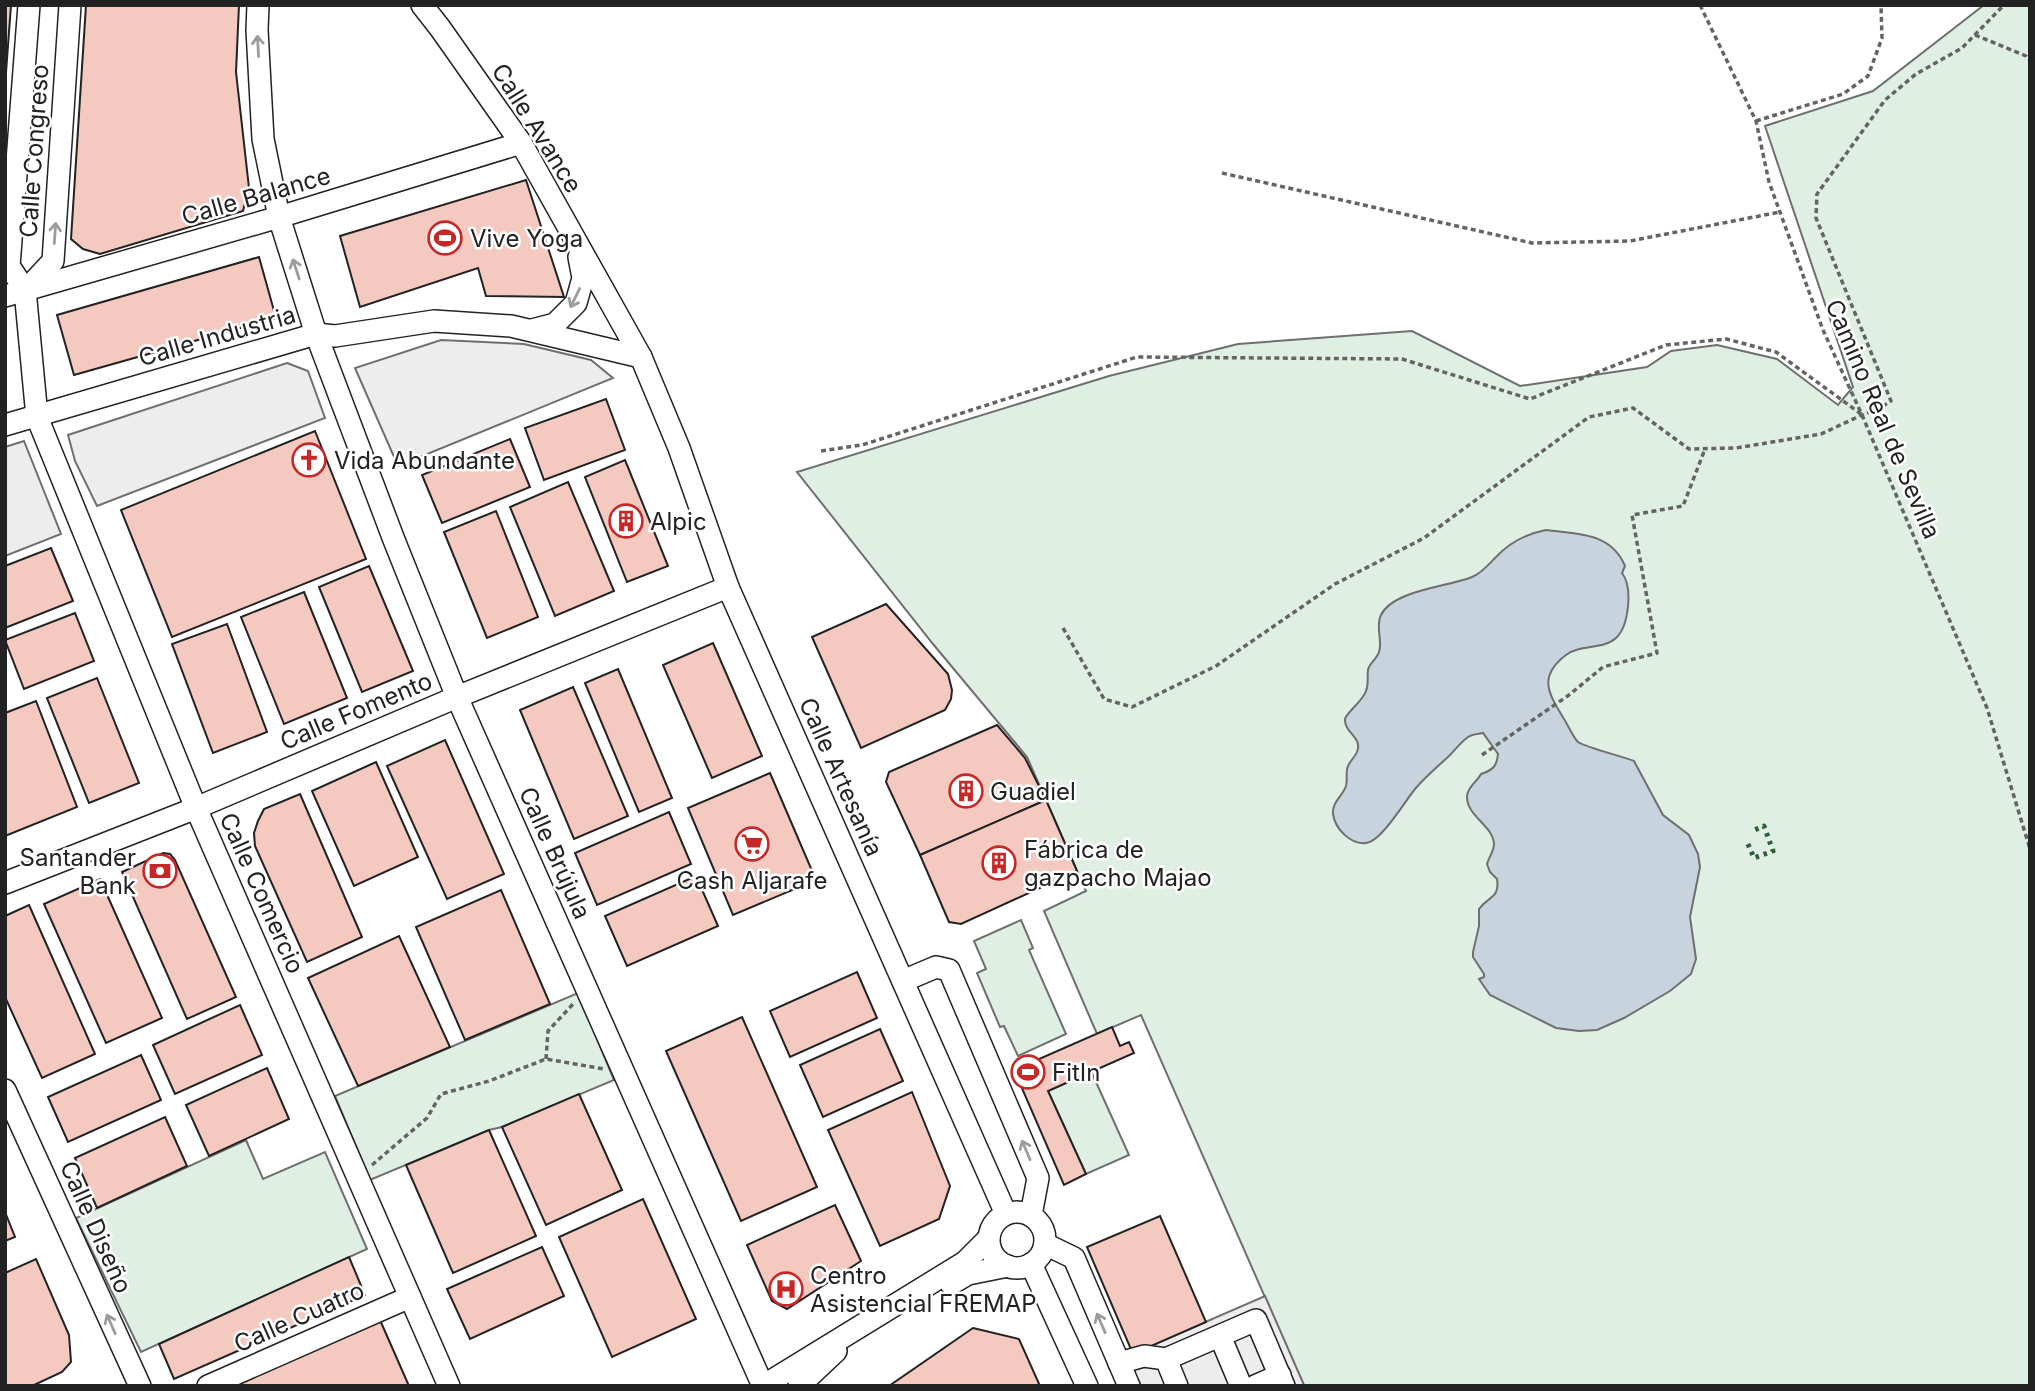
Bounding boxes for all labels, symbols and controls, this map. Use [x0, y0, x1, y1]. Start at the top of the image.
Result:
one-way arrow [251, 35, 264, 58]
street label: Calle Avance [486, 58, 588, 198]
street label: Calle Congreso [13, 63, 55, 239]
street label: Calle Balance [178, 161, 334, 231]
sports icon: Vive Yoga [426, 219, 464, 257]
one-way arrow [49, 222, 62, 245]
place label: Vive Yoga [470, 224, 583, 253]
one-way arrow [288, 259, 301, 281]
one-way arrow [568, 287, 582, 308]
street label: Camino Real de Sevilla [1819, 295, 1947, 543]
street label: Calle Industria [135, 300, 299, 372]
church icon: Vida Abundante [290, 441, 328, 479]
place label: Vida Abundante [334, 446, 515, 475]
building icon: Alpic [607, 502, 645, 540]
place label: Alpic [650, 507, 707, 536]
street label: Calle Fomento [276, 666, 436, 756]
street label: Calle Artesanía [793, 693, 889, 861]
building icon: Guadiel [947, 772, 985, 810]
place label: Guadiel [990, 777, 1076, 806]
street label: Calle Brújula [513, 782, 597, 924]
street label: Calle Comercio [214, 808, 310, 978]
supermarket icon: Cash Aljarafe [733, 825, 771, 863]
place label: Fábrica de gazpacho Majao [1024, 835, 1212, 892]
place label: Santander Bank [20, 843, 136, 900]
building icon: Fábrica de gazpacho Majao [980, 844, 1018, 882]
bank icon: Santander Bank [141, 852, 179, 890]
place label: Cash Aljarafe [677, 866, 827, 895]
sports icon: FitIn [1009, 1053, 1047, 1091]
place label: FitIn [1052, 1058, 1100, 1087]
one-way arrow [1019, 1140, 1032, 1162]
street label: Calle Diseño [54, 1156, 138, 1298]
place label: Centro Asistencial FREMAP [810, 1261, 1037, 1318]
hospital icon: Centro Asistencial FREMAP [767, 1270, 805, 1308]
street label: Calle Cuatro [229, 1275, 369, 1359]
one-way arrow [104, 1313, 117, 1334]
one-way arrow [1094, 1313, 1107, 1334]

